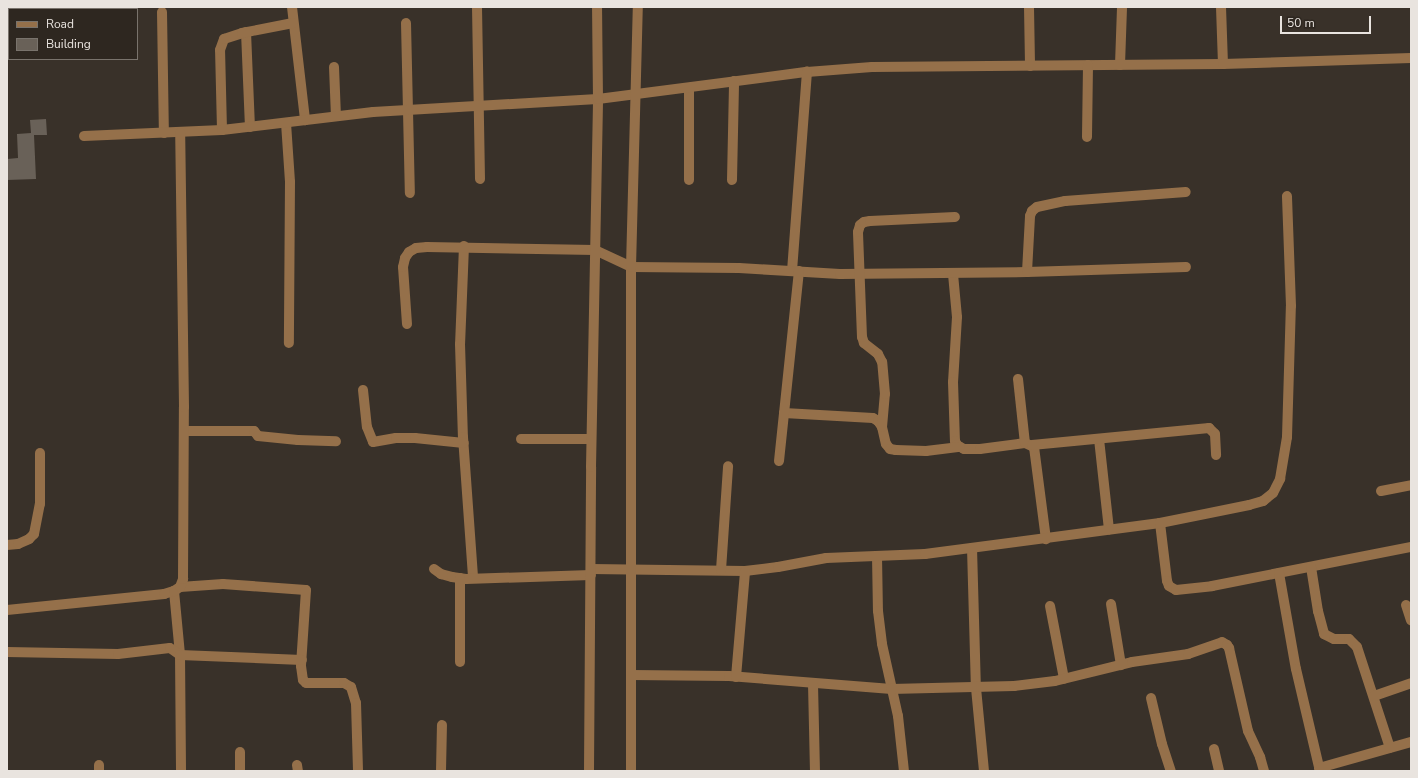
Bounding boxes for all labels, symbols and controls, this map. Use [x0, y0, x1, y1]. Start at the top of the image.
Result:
legend [8, 8, 138, 60]
scale bar [1282, 8, 1373, 34]
text: 50 m [1287, 15, 1315, 31]
text: Road [46, 16, 74, 32]
text: Building [46, 36, 91, 52]

